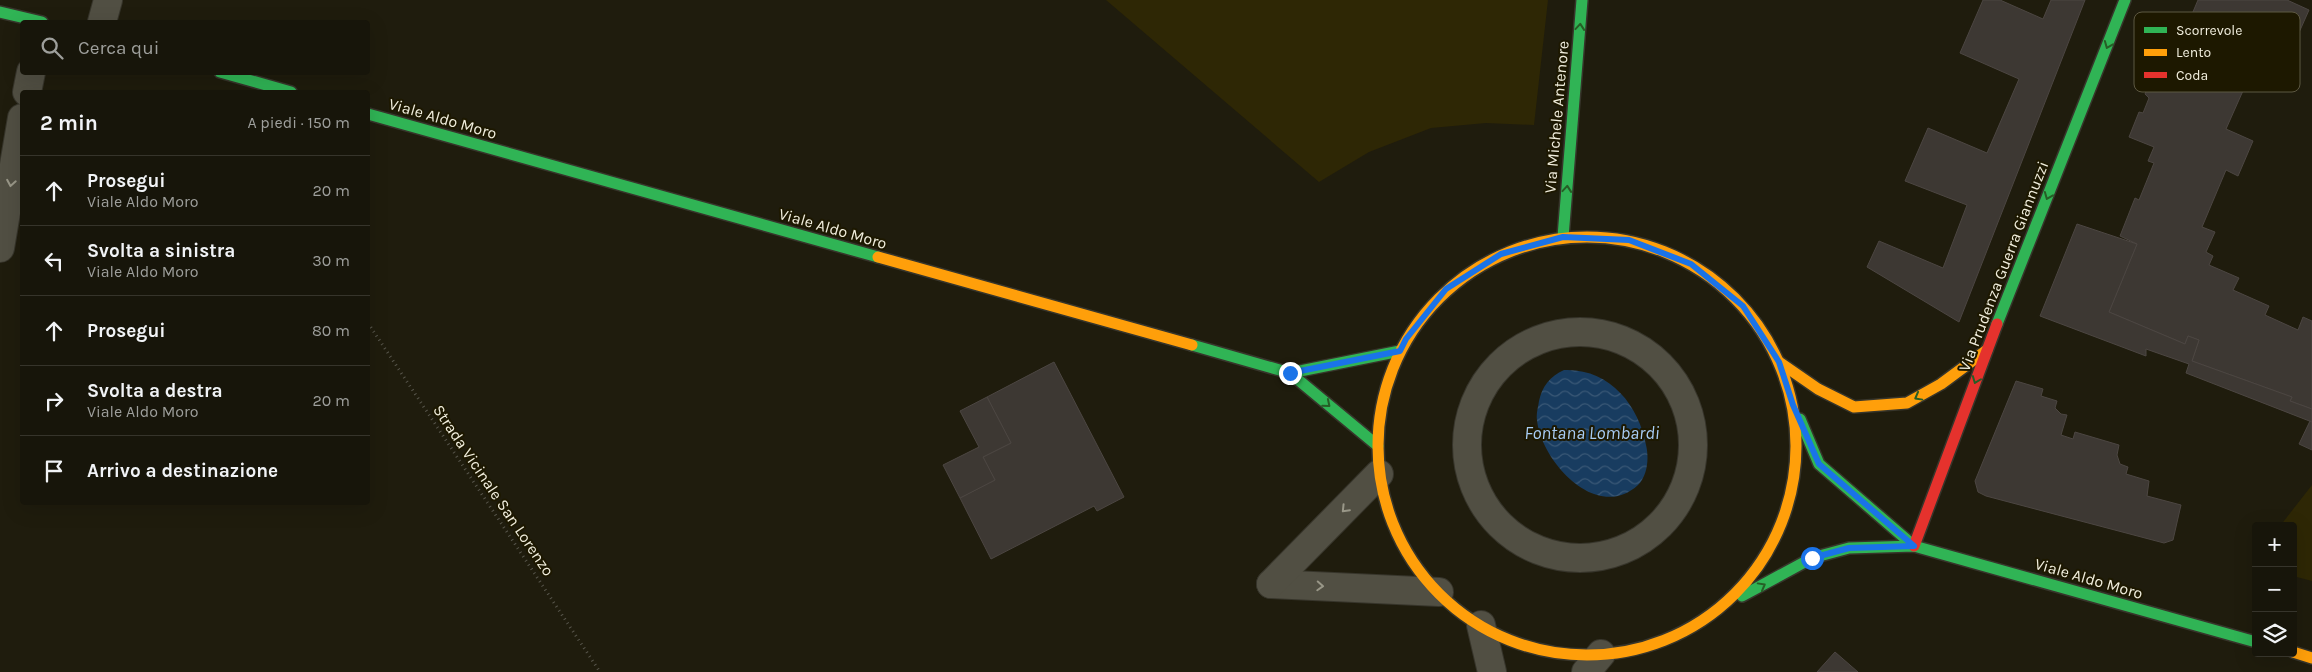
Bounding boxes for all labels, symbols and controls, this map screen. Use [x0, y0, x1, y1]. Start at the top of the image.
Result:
legend [2134, 12, 2300, 92]
search box [20, 20, 370, 75]
one-way arrow [1574, 22, 1585, 30]
text: Scorrevole [2176, 22, 2242, 39]
icon: search [38, 34, 66, 62]
text: Cerca qui [78, 37, 159, 59]
street label: Via Michele Antenore [1540, 40, 1573, 194]
one-way arrow [2103, 40, 2114, 49]
text: Lento [2176, 44, 2211, 61]
text: Coda [2176, 67, 2208, 84]
street label: Viale Aldo Moro [387, 94, 499, 143]
text: 2 min [40, 111, 98, 135]
text: A piedi · 150 m [247, 113, 350, 132]
street label: Via Prudenza Guerra Giannuzzi [1955, 158, 2052, 374]
text: Prosegui [87, 170, 166, 192]
icon: ahead [40, 177, 68, 205]
one-way arrow [7, 179, 17, 188]
text: 20 m [312, 181, 350, 200]
one-way arrow [1561, 184, 1572, 192]
text: Viale Aldo Moro [87, 192, 199, 211]
one-way arrow [2044, 192, 2054, 200]
street label: Viale Aldo Moro [777, 204, 889, 253]
text: Svolta a sinistra [87, 240, 235, 262]
icon: left [40, 247, 68, 275]
text: 30 m [312, 251, 350, 270]
text: Viale Aldo Moro [87, 262, 199, 281]
icon: ahead [40, 317, 68, 345]
text: Prosegui [87, 320, 166, 342]
text: 80 m [312, 321, 350, 340]
route end [1279, 362, 1302, 385]
one-way arrow [1972, 375, 1982, 384]
text: Svolta a destra [87, 380, 223, 402]
icon: right [40, 387, 68, 415]
text: 20 m [312, 391, 350, 410]
one-way arrow [1914, 391, 1923, 401]
one-way arrow [1322, 398, 1331, 407]
street label: Strada Vicinale San Lorenzo [429, 401, 558, 579]
text: Viale Aldo Moro [87, 402, 199, 421]
water label: Fontana Lombardi [1524, 422, 1660, 444]
icon: arrive [40, 457, 68, 485]
text: Arrivo a destinazione [87, 460, 278, 482]
one-way arrow [1341, 503, 1350, 512]
map controls [2252, 522, 2297, 657]
button: + [2252, 522, 2297, 567]
route start [1801, 547, 1824, 570]
street label: Viale Aldo Moro [2033, 554, 2145, 603]
button: − [2252, 567, 2297, 612]
one-way arrow [1316, 581, 1324, 592]
one-way arrow [1757, 582, 1766, 592]
button: layers [2252, 612, 2297, 657]

